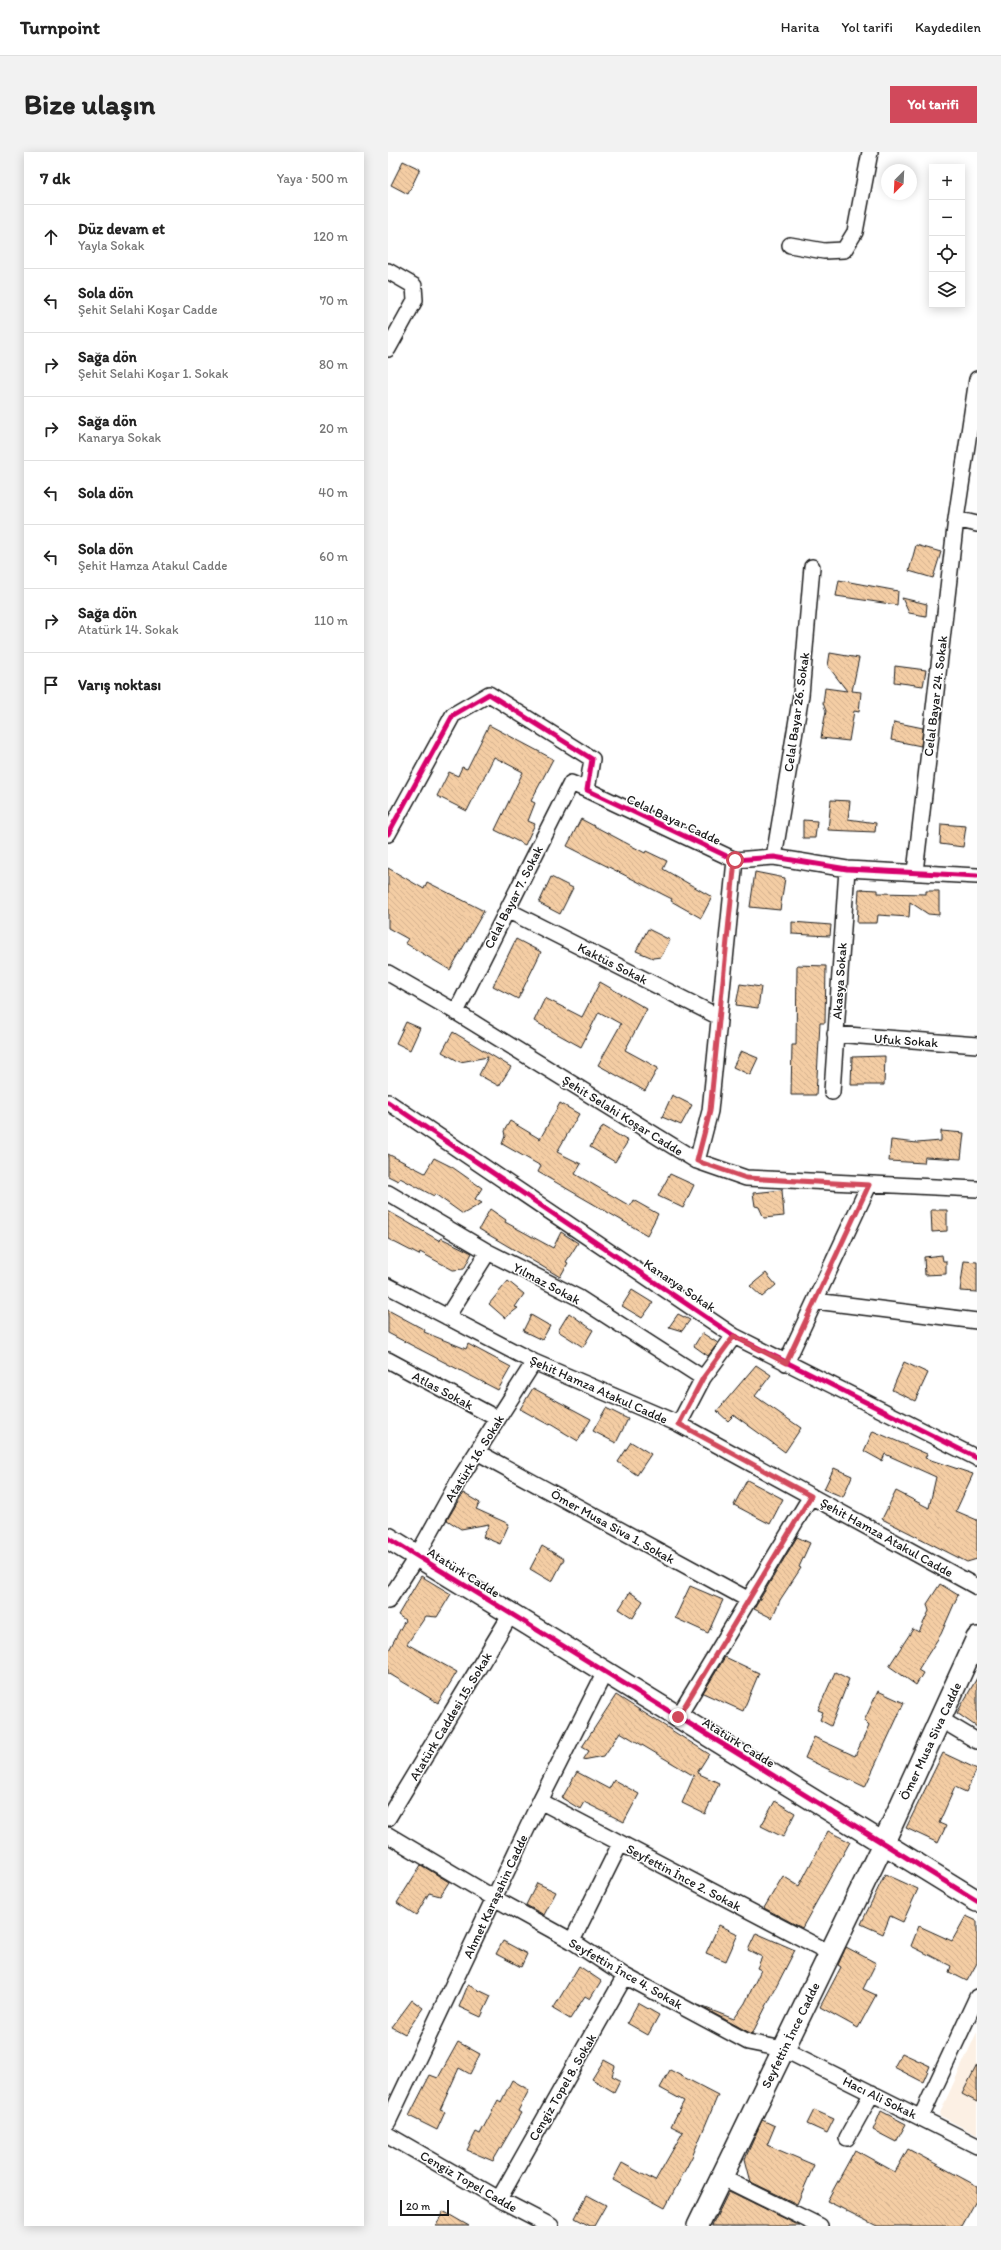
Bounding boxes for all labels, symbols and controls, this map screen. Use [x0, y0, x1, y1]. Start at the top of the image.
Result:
text: Turnpoint [20, 16, 100, 39]
text: Harita [781, 19, 819, 36]
text: Yol tarifi [841, 19, 893, 36]
text: Kaydedilen [915, 19, 981, 36]
button: Yol tarifi [890, 86, 977, 123]
text: Bize ulaşın [24, 87, 155, 121]
north arrow [881, 164, 917, 200]
map controls [929, 164, 965, 308]
button: + [929, 164, 965, 200]
text: 7 dk [40, 168, 70, 188]
text: Yaya · 500 m [277, 171, 348, 186]
button: − [929, 200, 965, 236]
text: Düz devam et [78, 220, 165, 238]
icon: ahead [40, 226, 62, 248]
text: 120 m [313, 229, 348, 244]
button: locate [929, 236, 965, 272]
text: Yayla Sokak [78, 238, 144, 253]
button: layers [929, 272, 965, 308]
text: Sola dön [78, 284, 133, 302]
icon: left [40, 290, 62, 312]
text: 70 m [320, 293, 348, 308]
text: Şehit Selahi Koşar Cadde [78, 302, 218, 317]
text: Sağa dön [78, 348, 137, 366]
icon: right [40, 354, 62, 376]
text: 80 m [319, 357, 348, 372]
text: Şehit Selahi Koşar 1. Sokak [78, 366, 228, 381]
text: Sağa dön [78, 412, 137, 430]
icon: right [40, 418, 62, 440]
text: 20 m [319, 421, 348, 436]
text: Kanarya Sokak [78, 430, 161, 445]
icon: left [40, 482, 62, 504]
text: Sola dön [78, 484, 133, 502]
text: 40 m [318, 485, 348, 500]
text: Sola dön [78, 540, 133, 558]
icon: left [40, 546, 62, 568]
text: 60 m [319, 549, 348, 564]
text: Şehit Hamza Atakul Cadde [78, 558, 228, 573]
text: Sağa dön [78, 604, 137, 622]
icon: right [40, 610, 62, 632]
text: 110 m [314, 613, 348, 628]
text: Atatürk 14. Sokak [78, 622, 179, 637]
street label: Celal Bayar 24. Sokak [921, 634, 950, 757]
street label: Celal Bayar 26. Sokak [781, 651, 812, 773]
icon: arrive [40, 674, 62, 696]
text: Varış noktası [78, 676, 161, 694]
street label: Celal Bayar Cadde [624, 791, 723, 848]
street label: Celal Bayar 7. Sokak [481, 843, 546, 951]
route start [726, 851, 744, 869]
street label: Kaktüs Sokak [575, 939, 651, 988]
street label: Akasya Sokak [829, 942, 850, 1020]
street label: Ufuk Sokak [873, 1031, 939, 1050]
street label: Şehit Selahi Koşar Cadde [560, 1072, 686, 1159]
street label: Kanarya Sokak [641, 1256, 719, 1315]
street label: Yılmaz Sokak [511, 1259, 583, 1308]
street label: Şehit Hamza Atakul Cadde [527, 1352, 670, 1427]
street label: Atlas Sokak [410, 1368, 476, 1413]
street label: Atatürk 16. Sokak [442, 1412, 507, 1504]
street label: Ömer Musa Siva 1. Sokak [548, 1486, 678, 1567]
street label: Şehit Hamza Atakul Cadde [818, 1495, 956, 1580]
street label: Atatürk Cadde [425, 1544, 503, 1601]
street label: Atatürk Caddesi 15. Sokak [406, 1649, 495, 1783]
street label: Ömer Musa Siva Cadde [896, 1680, 964, 1803]
route end [669, 1708, 687, 1726]
street label: Atatürk Cadde [700, 1714, 778, 1771]
street label: Ahmet Karaşahin Cadde [460, 1832, 531, 1960]
street label: Seyfettin İnce 2. Sokak [624, 1841, 744, 1914]
street label: Seyfettin İnce 4. Sokak [566, 1935, 686, 2012]
street label: Seyfettin İnce Cadde [758, 1980, 823, 2091]
street label: Cengiz Topel 8. Sokak [526, 2031, 599, 2144]
street label: Hacı Ali Sokak [840, 2073, 919, 2122]
street label: Cengiz Topel Cadde [418, 2148, 520, 2215]
scale bar [400, 2198, 449, 2217]
text: 20 m [406, 2200, 430, 2213]

